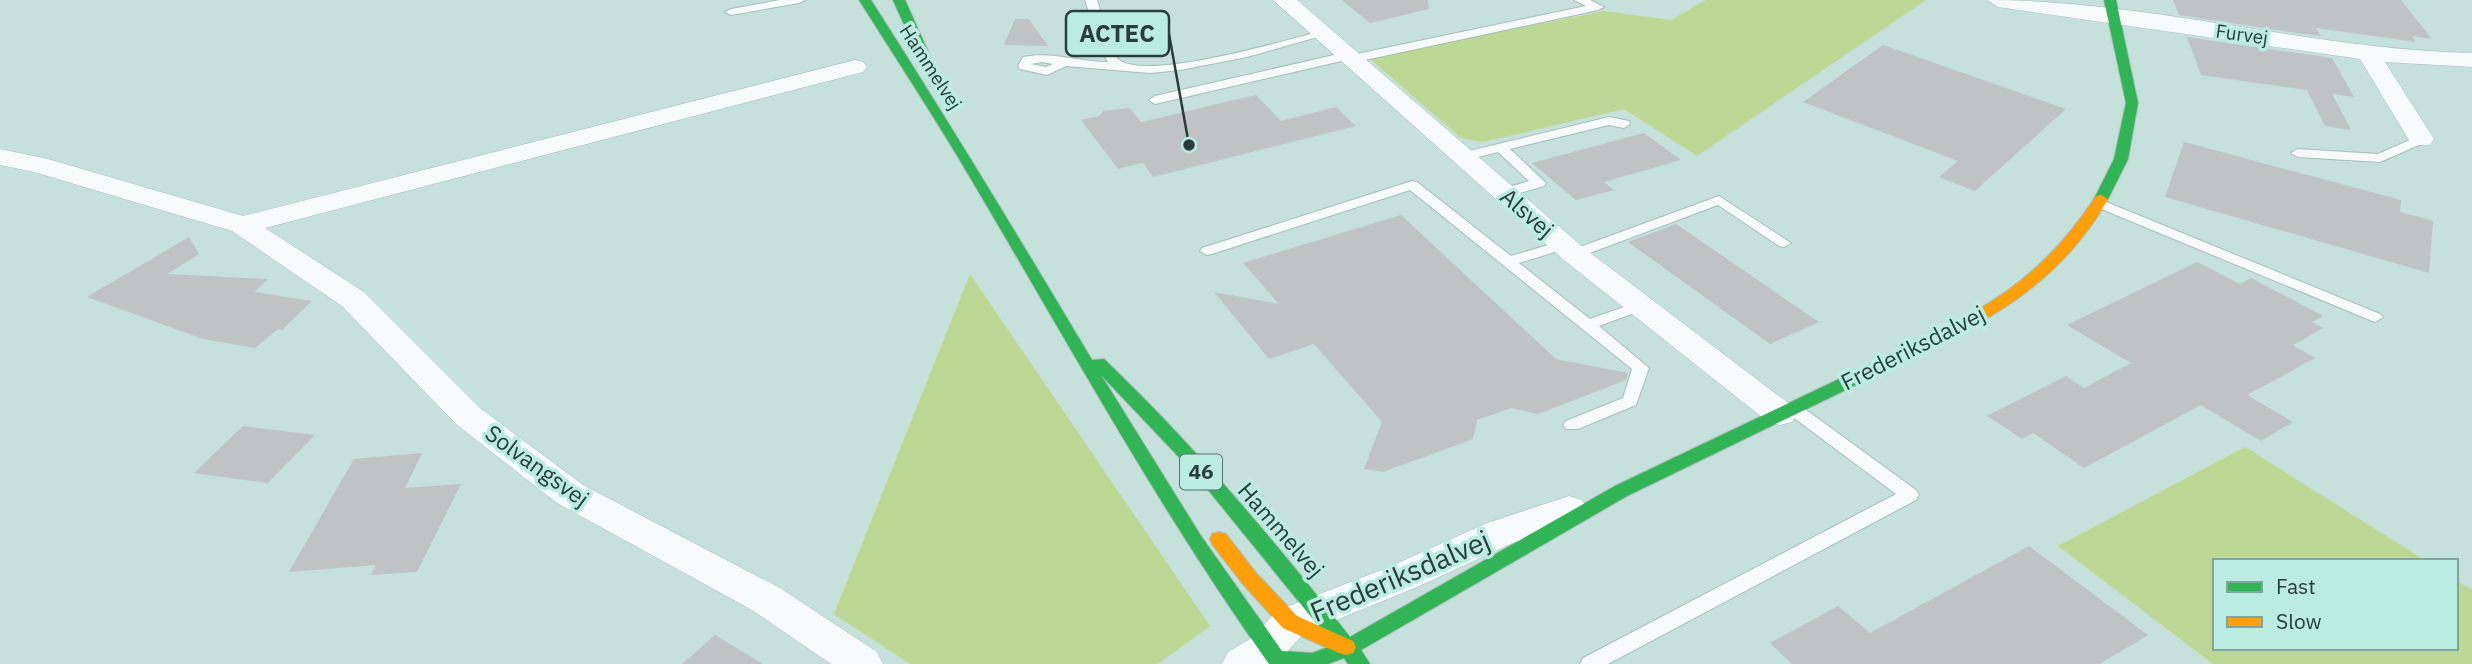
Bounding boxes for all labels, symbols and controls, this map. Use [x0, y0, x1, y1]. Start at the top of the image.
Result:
callout: ACTEC [1066, 11, 1169, 56]
text: ACTEC [1079, 17, 1155, 49]
street label: Furvej [2214, 18, 2270, 50]
street label: Hammelvej [895, 20, 967, 114]
street label: Alsvej [1495, 181, 1561, 244]
street label: Frederiksdalvej [1835, 298, 1990, 396]
street label: Solvangsvej [480, 417, 595, 513]
road number: 46 [1180, 454, 1222, 490]
street label: Hammelvej [1232, 475, 1331, 583]
street label: Frederiksdalvej [1304, 521, 1495, 630]
legend [2213, 559, 2458, 650]
text: Fast [2276, 572, 2316, 600]
text: Slow [2276, 607, 2322, 635]

